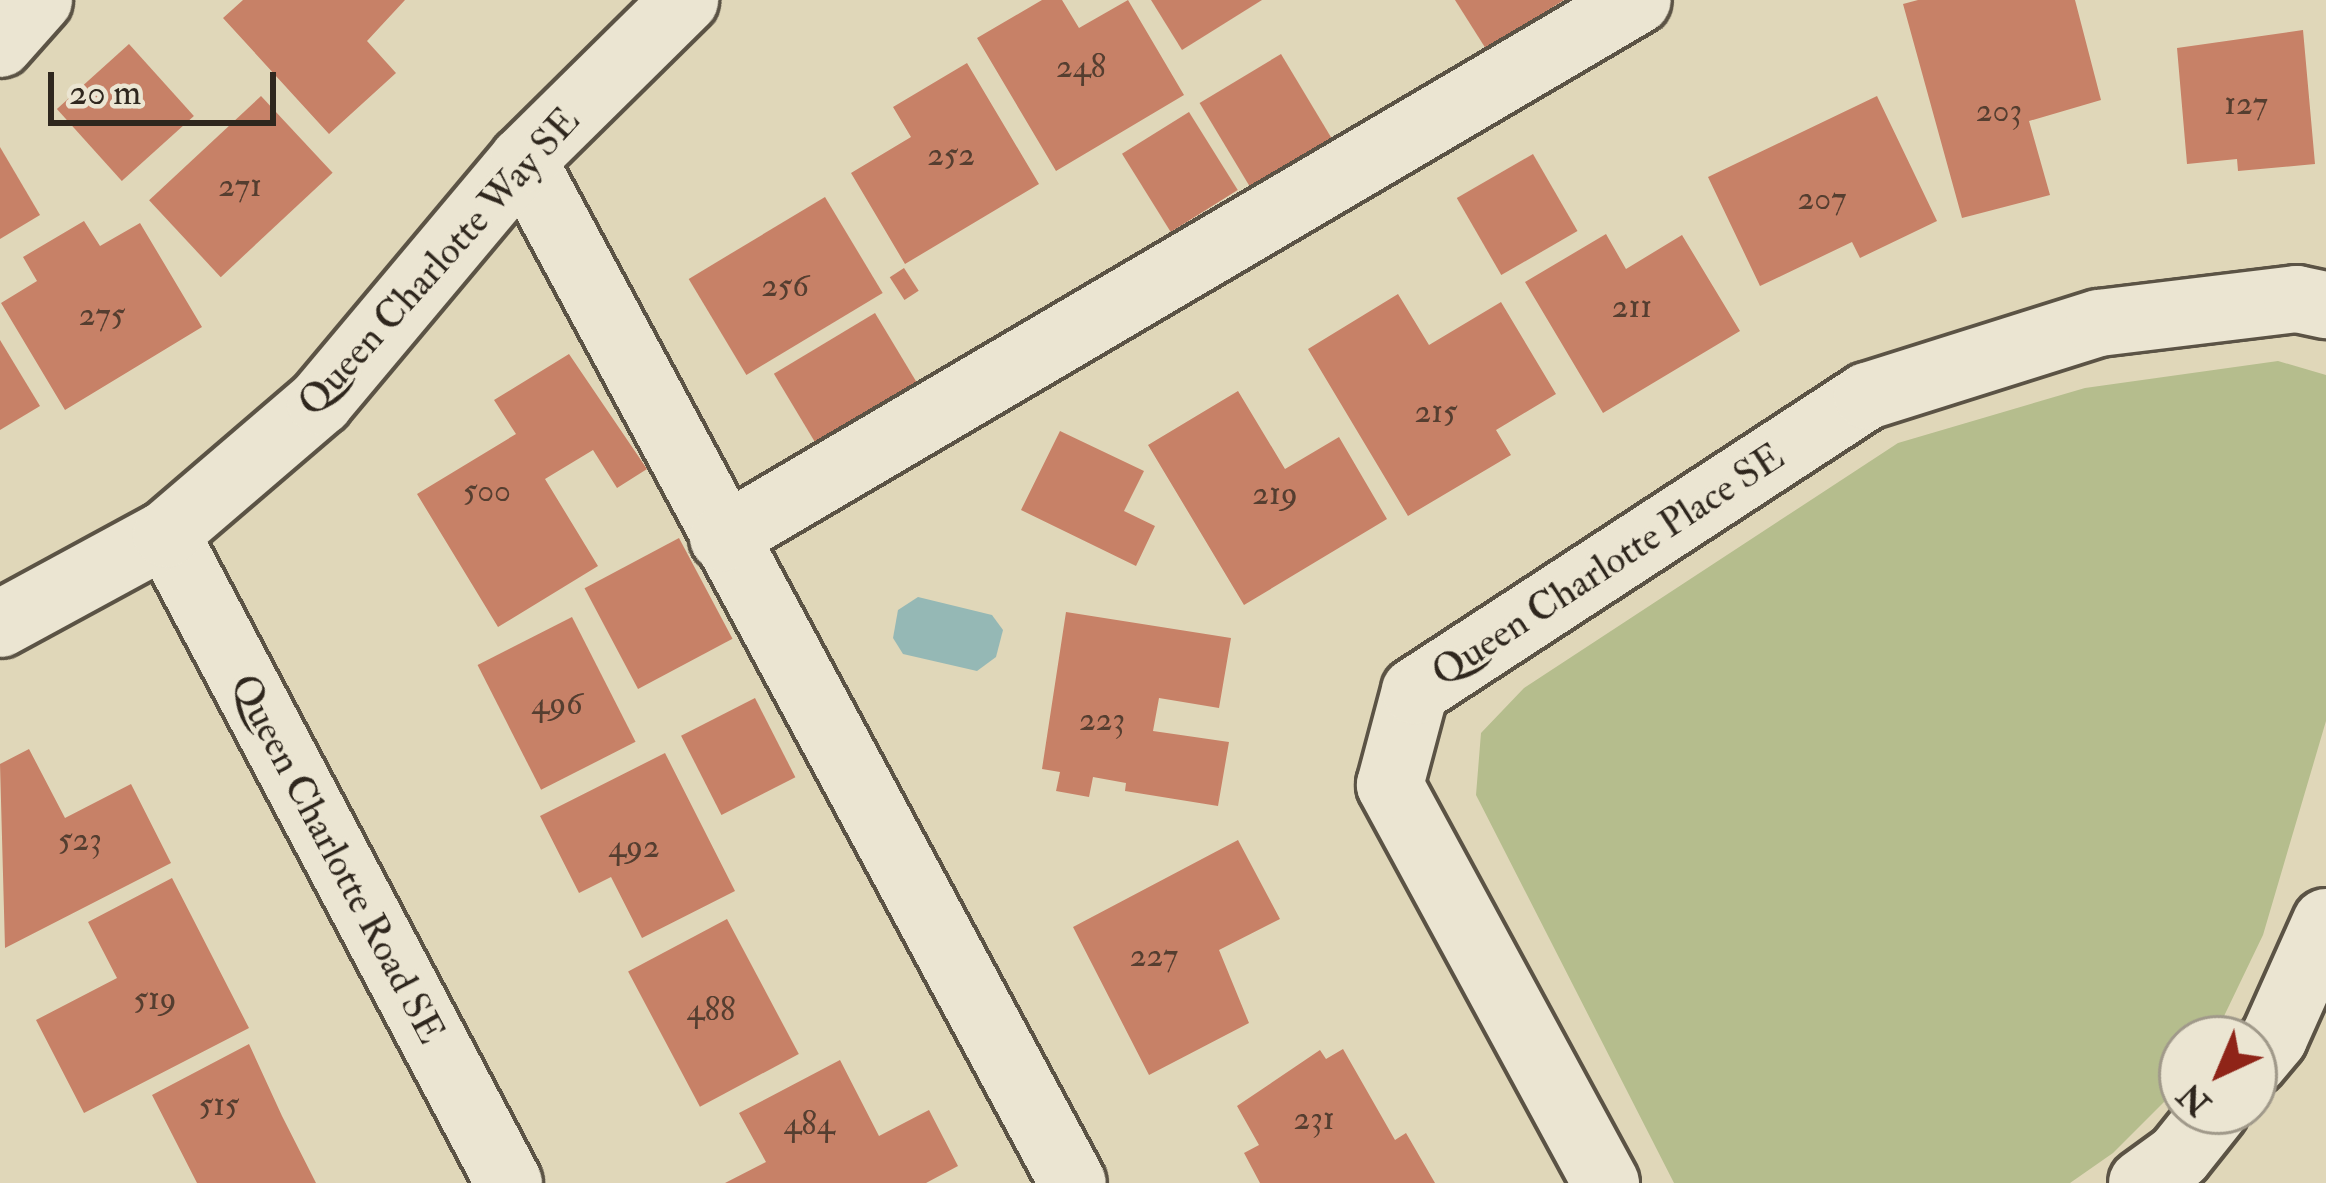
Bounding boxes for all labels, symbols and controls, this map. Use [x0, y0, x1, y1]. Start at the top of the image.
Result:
house number: 248 [1056, 47, 1106, 87]
scale bar [54, 48, 282, 122]
text: 20 m [69, 70, 141, 115]
house number: 127 [2224, 84, 2268, 124]
house number: 203 [1976, 91, 2022, 131]
street label: Queen Charlotte Way SE [288, 98, 590, 426]
house number: 252 [927, 135, 975, 175]
house number: 271 [218, 166, 262, 206]
house number: 207 [1798, 179, 1846, 219]
house number: 256 [761, 266, 809, 306]
house number: 211 [1612, 287, 1652, 327]
house number: 275 [79, 295, 125, 335]
house number: 215 [1415, 392, 1457, 432]
street label: Queen Charlotte Place SE [1423, 434, 1793, 696]
house number: 500 [463, 471, 511, 511]
house number: 219 [1252, 474, 1298, 514]
street label: Queen Charlotte Road SE [220, 666, 454, 1052]
house number: 496 [531, 684, 583, 724]
house number: 223 [1079, 700, 1125, 740]
house number: 523 [58, 820, 102, 860]
house number: 492 [608, 827, 660, 867]
house number: 227 [1130, 936, 1178, 976]
house number: 519 [133, 979, 177, 1019]
house number: 488 [687, 990, 735, 1030]
north arrow [2158, 1015, 2278, 1135]
text: N [2170, 1074, 2220, 1124]
house number: 515 [199, 1085, 239, 1125]
house number: 231 [1293, 1099, 1335, 1139]
house number: 484 [783, 1104, 835, 1144]

